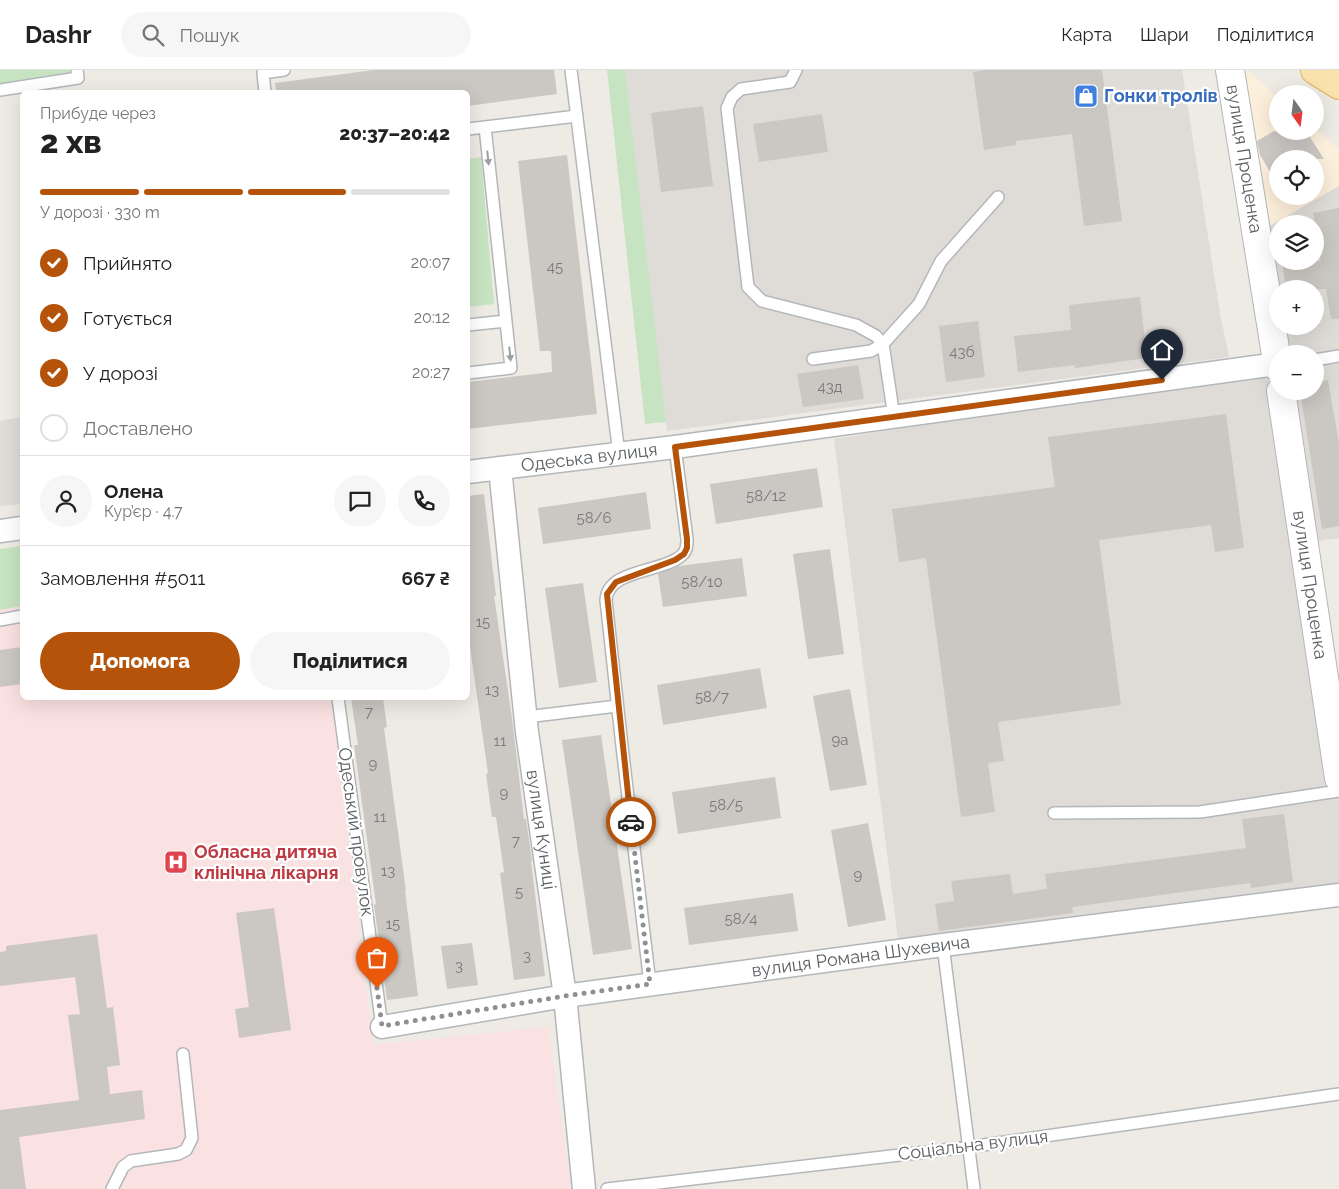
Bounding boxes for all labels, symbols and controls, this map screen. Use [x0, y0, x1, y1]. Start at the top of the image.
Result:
search box [121, 12, 471, 57]
text: Dashr [25, 20, 91, 49]
icon: search [139, 21, 167, 49]
text: Пошук [179, 24, 240, 46]
text: Карта [1061, 24, 1112, 45]
text: Шари [1140, 24, 1189, 45]
text: Поділитися [1217, 24, 1314, 45]
shop icon: Гонки тролів [1073, 83, 1099, 109]
street label: вулиця Проценка [1223, 83, 1267, 235]
place label: Гонки тролів [1104, 85, 1218, 106]
north arrow [1269, 85, 1324, 140]
map controls [1269, 85, 1324, 400]
text: Прибуде через [40, 104, 156, 123]
text: 20:37–20:42 [339, 122, 450, 144]
text: 2 хв [40, 123, 102, 160]
one-way arrow [485, 150, 493, 166]
button: locate [1269, 150, 1324, 205]
text: У дорозі · 330 m [40, 203, 160, 222]
button: layers [1269, 215, 1324, 270]
icon: check [40, 249, 68, 277]
text: Прийнято [83, 252, 172, 274]
text: 20:07 [411, 253, 450, 272]
house number: 45 [547, 258, 563, 276]
button: + [1269, 280, 1324, 335]
icon: check [40, 304, 68, 332]
text: Готується [83, 307, 172, 329]
text: 20:12 [414, 308, 450, 327]
pin [1141, 329, 1183, 380]
icon: home [1148, 336, 1176, 364]
house number: 43б [949, 343, 975, 361]
button: − [1269, 345, 1324, 400]
one-way arrow [506, 346, 514, 362]
icon: check [40, 359, 68, 387]
text: У дорозі [83, 362, 158, 384]
text: 20:27 [412, 363, 450, 382]
house number: 43д [818, 378, 843, 396]
text: Доставлено [83, 417, 193, 439]
street label: Одеська вулиця [520, 438, 658, 476]
button: person [40, 475, 92, 527]
button: chat [334, 475, 386, 527]
button: phone [398, 475, 450, 527]
text: Олена [104, 480, 163, 502]
house number: 58/12 [746, 487, 786, 505]
text: Кур’єр · 4.7 [104, 502, 183, 521]
house number: 58/6 [577, 509, 611, 527]
street label: вулиця Проценка [1289, 509, 1332, 661]
text: Замовлення #5011 [40, 567, 205, 589]
text: 667 ₴ [402, 567, 450, 589]
house number: 58/10 [681, 573, 723, 591]
house number: 15 [476, 613, 490, 631]
button: Допомога [40, 632, 240, 690]
button: Поділитися [250, 632, 450, 690]
house number: 13 [485, 681, 499, 699]
house number: 58/7 [695, 688, 729, 706]
house number: 7 [365, 703, 373, 721]
house number: 9а [832, 731, 848, 749]
house number: 11 [494, 732, 507, 750]
street label: Одеський провулок [334, 746, 379, 918]
house number: 9 [369, 755, 378, 773]
street label: вулиця Куниці [523, 768, 561, 891]
house number: 9 [500, 784, 509, 802]
house number: 58/5 [709, 796, 743, 814]
courier [606, 797, 656, 847]
house number: 11 [374, 808, 387, 826]
icon: car [617, 808, 645, 836]
house number: 7 [512, 832, 520, 850]
place label: Обласна дитяча клінічна лікарня [194, 841, 339, 883]
hospital icon: Обласна дитяча клінічна лікарня [163, 849, 189, 875]
house number: 13 [381, 862, 395, 880]
house number: 9 [854, 866, 863, 884]
house number: 5 [515, 883, 523, 901]
house number: 58/4 [725, 910, 757, 928]
house number: 15 [386, 915, 400, 933]
street label: вулиця Романа Шухевича [750, 931, 971, 981]
pin [356, 937, 398, 988]
icon: bag [363, 944, 391, 972]
house number: 3 [523, 947, 531, 965]
house number: 3 [455, 957, 463, 975]
street label: Соціальна вулиця [897, 1125, 1049, 1164]

